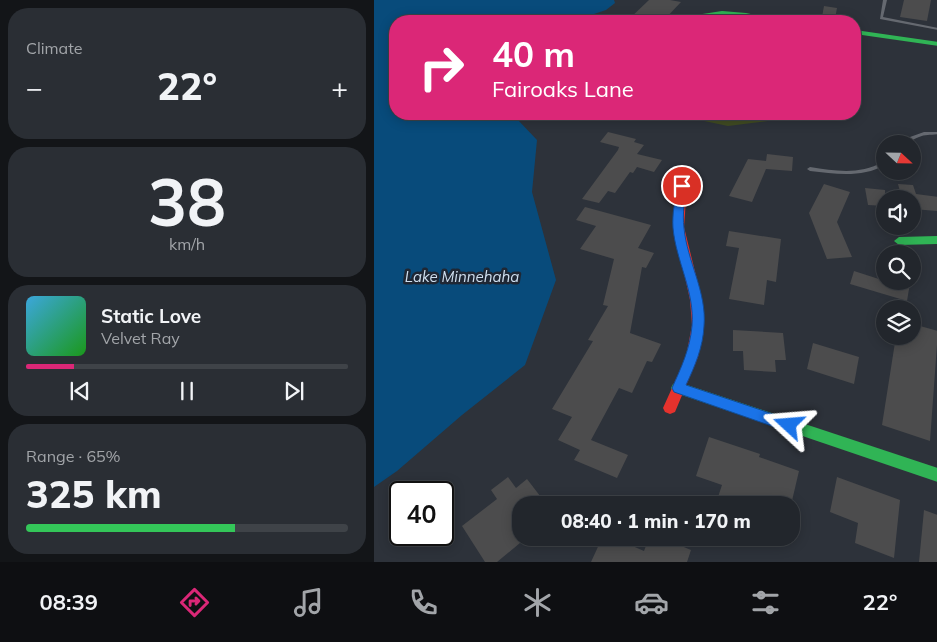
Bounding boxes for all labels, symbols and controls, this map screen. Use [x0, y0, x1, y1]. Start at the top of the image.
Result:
text: 40 m [492, 32, 575, 76]
icon: right [409, 35, 474, 100]
text: Climate [26, 38, 82, 58]
text: 22° [157, 62, 217, 110]
text: − [26, 70, 43, 105]
text: + [331, 70, 348, 105]
text: Fairoaks Lane [492, 75, 634, 103]
north arrow [876, 135, 922, 180]
map controls [876, 135, 921, 345]
text: 38 [148, 161, 226, 242]
pin [661, 165, 703, 207]
icon: arrive [668, 172, 696, 200]
button: sound [876, 190, 921, 235]
text: km/h [169, 234, 205, 254]
button: search [876, 245, 921, 290]
water label: Lake Minnehaha [405, 267, 519, 286]
button: layers [876, 300, 921, 345]
text: Static Love [101, 304, 201, 328]
text: Velvet Ray [101, 328, 180, 348]
icon: previous [66, 377, 94, 405]
icon: pause [173, 377, 201, 405]
icon: next [280, 377, 308, 405]
position arrow [762, 398, 814, 450]
text: Range · 65% [26, 446, 121, 466]
text: 325 km [26, 470, 162, 518]
speed limit sign: 40 [389, 481, 454, 546]
text: 08:40 · 1 min · 170 m [561, 509, 751, 533]
icon: directions [177, 585, 212, 620]
icon: music [291, 585, 326, 620]
icon: phone [406, 585, 441, 620]
icon: climate [520, 585, 555, 620]
icon: car [634, 585, 669, 620]
icon: filters [748, 585, 783, 620]
text: 08:39 [40, 588, 98, 616]
text: 22° [863, 588, 897, 616]

